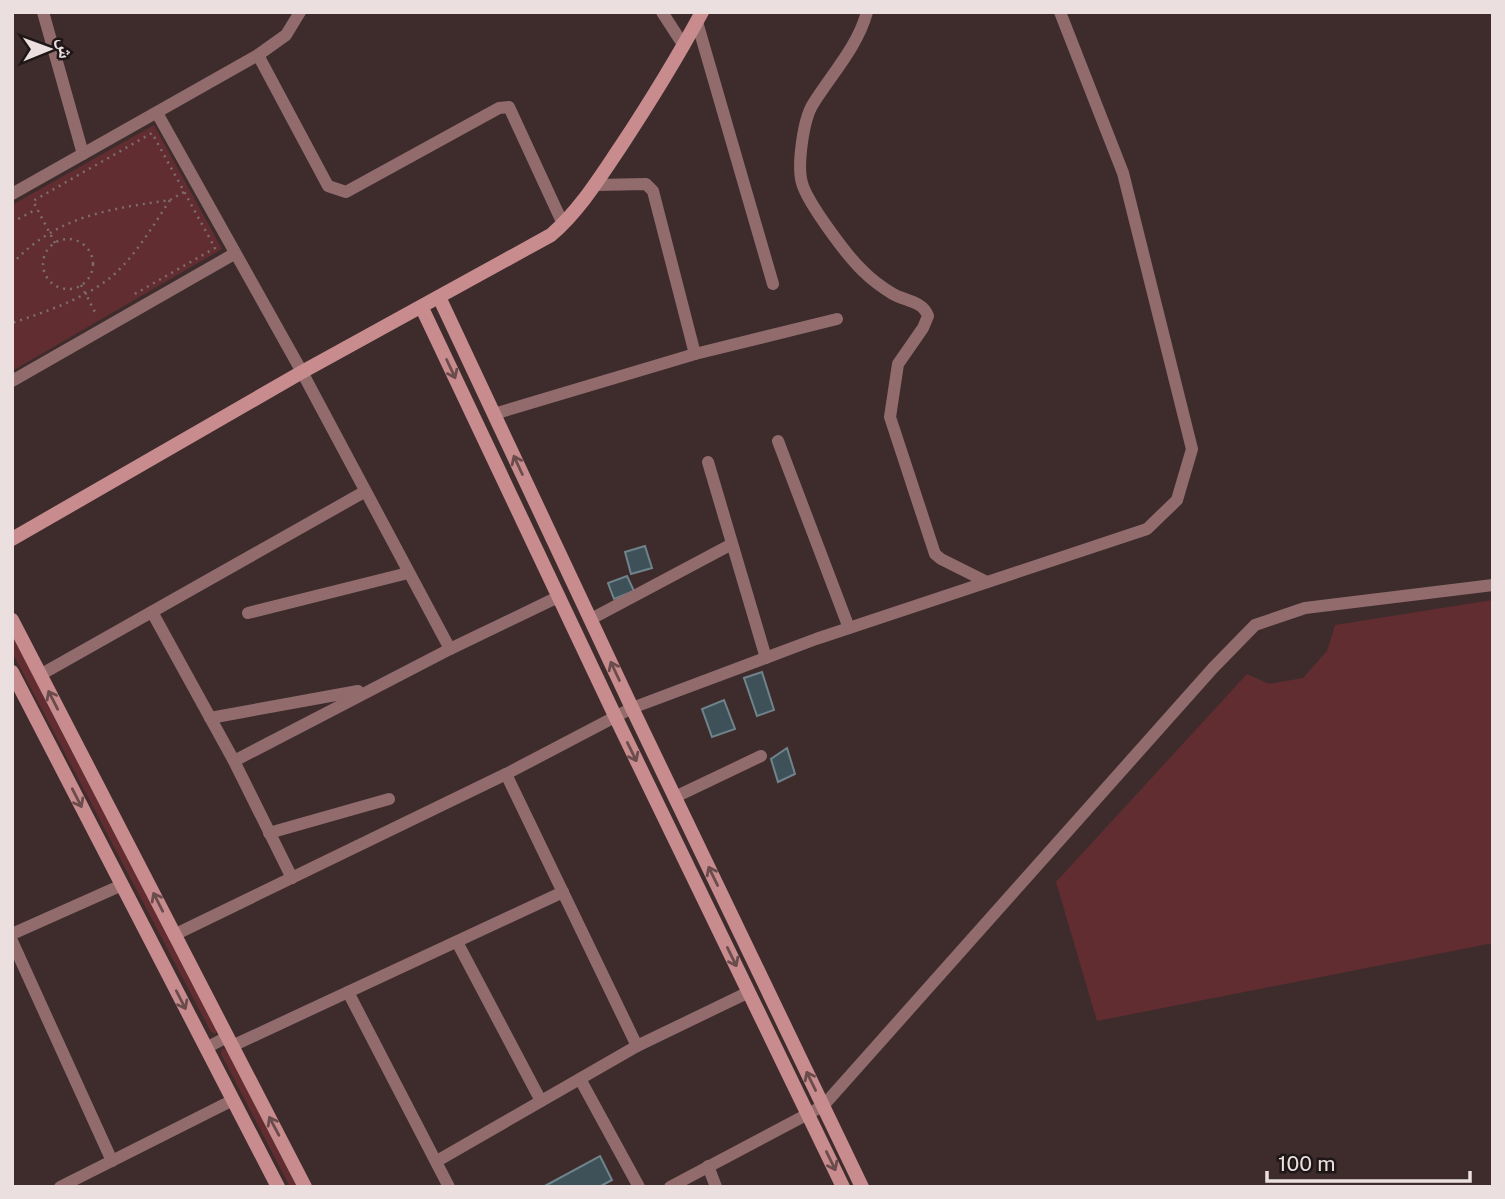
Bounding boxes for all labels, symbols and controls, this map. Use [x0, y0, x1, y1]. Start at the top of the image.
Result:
north arrow [14, 14, 84, 84]
text: ش [54, 38, 77, 59]
one-way arrow [445, 358, 458, 379]
one-way arrow [511, 455, 524, 476]
one-way arrow [608, 661, 621, 682]
one-way arrow [46, 690, 60, 711]
one-way arrow [626, 741, 640, 762]
one-way arrow [71, 787, 85, 808]
one-way arrow [706, 866, 719, 887]
one-way arrow [150, 893, 164, 913]
one-way arrow [726, 946, 739, 967]
one-way arrow [175, 989, 189, 1010]
one-way arrow [804, 1071, 817, 1092]
one-way arrow [266, 1116, 280, 1137]
scale bar [1267, 1140, 1470, 1184]
one-way arrow [825, 1150, 838, 1171]
text: 100 m [1278, 1151, 1335, 1176]

